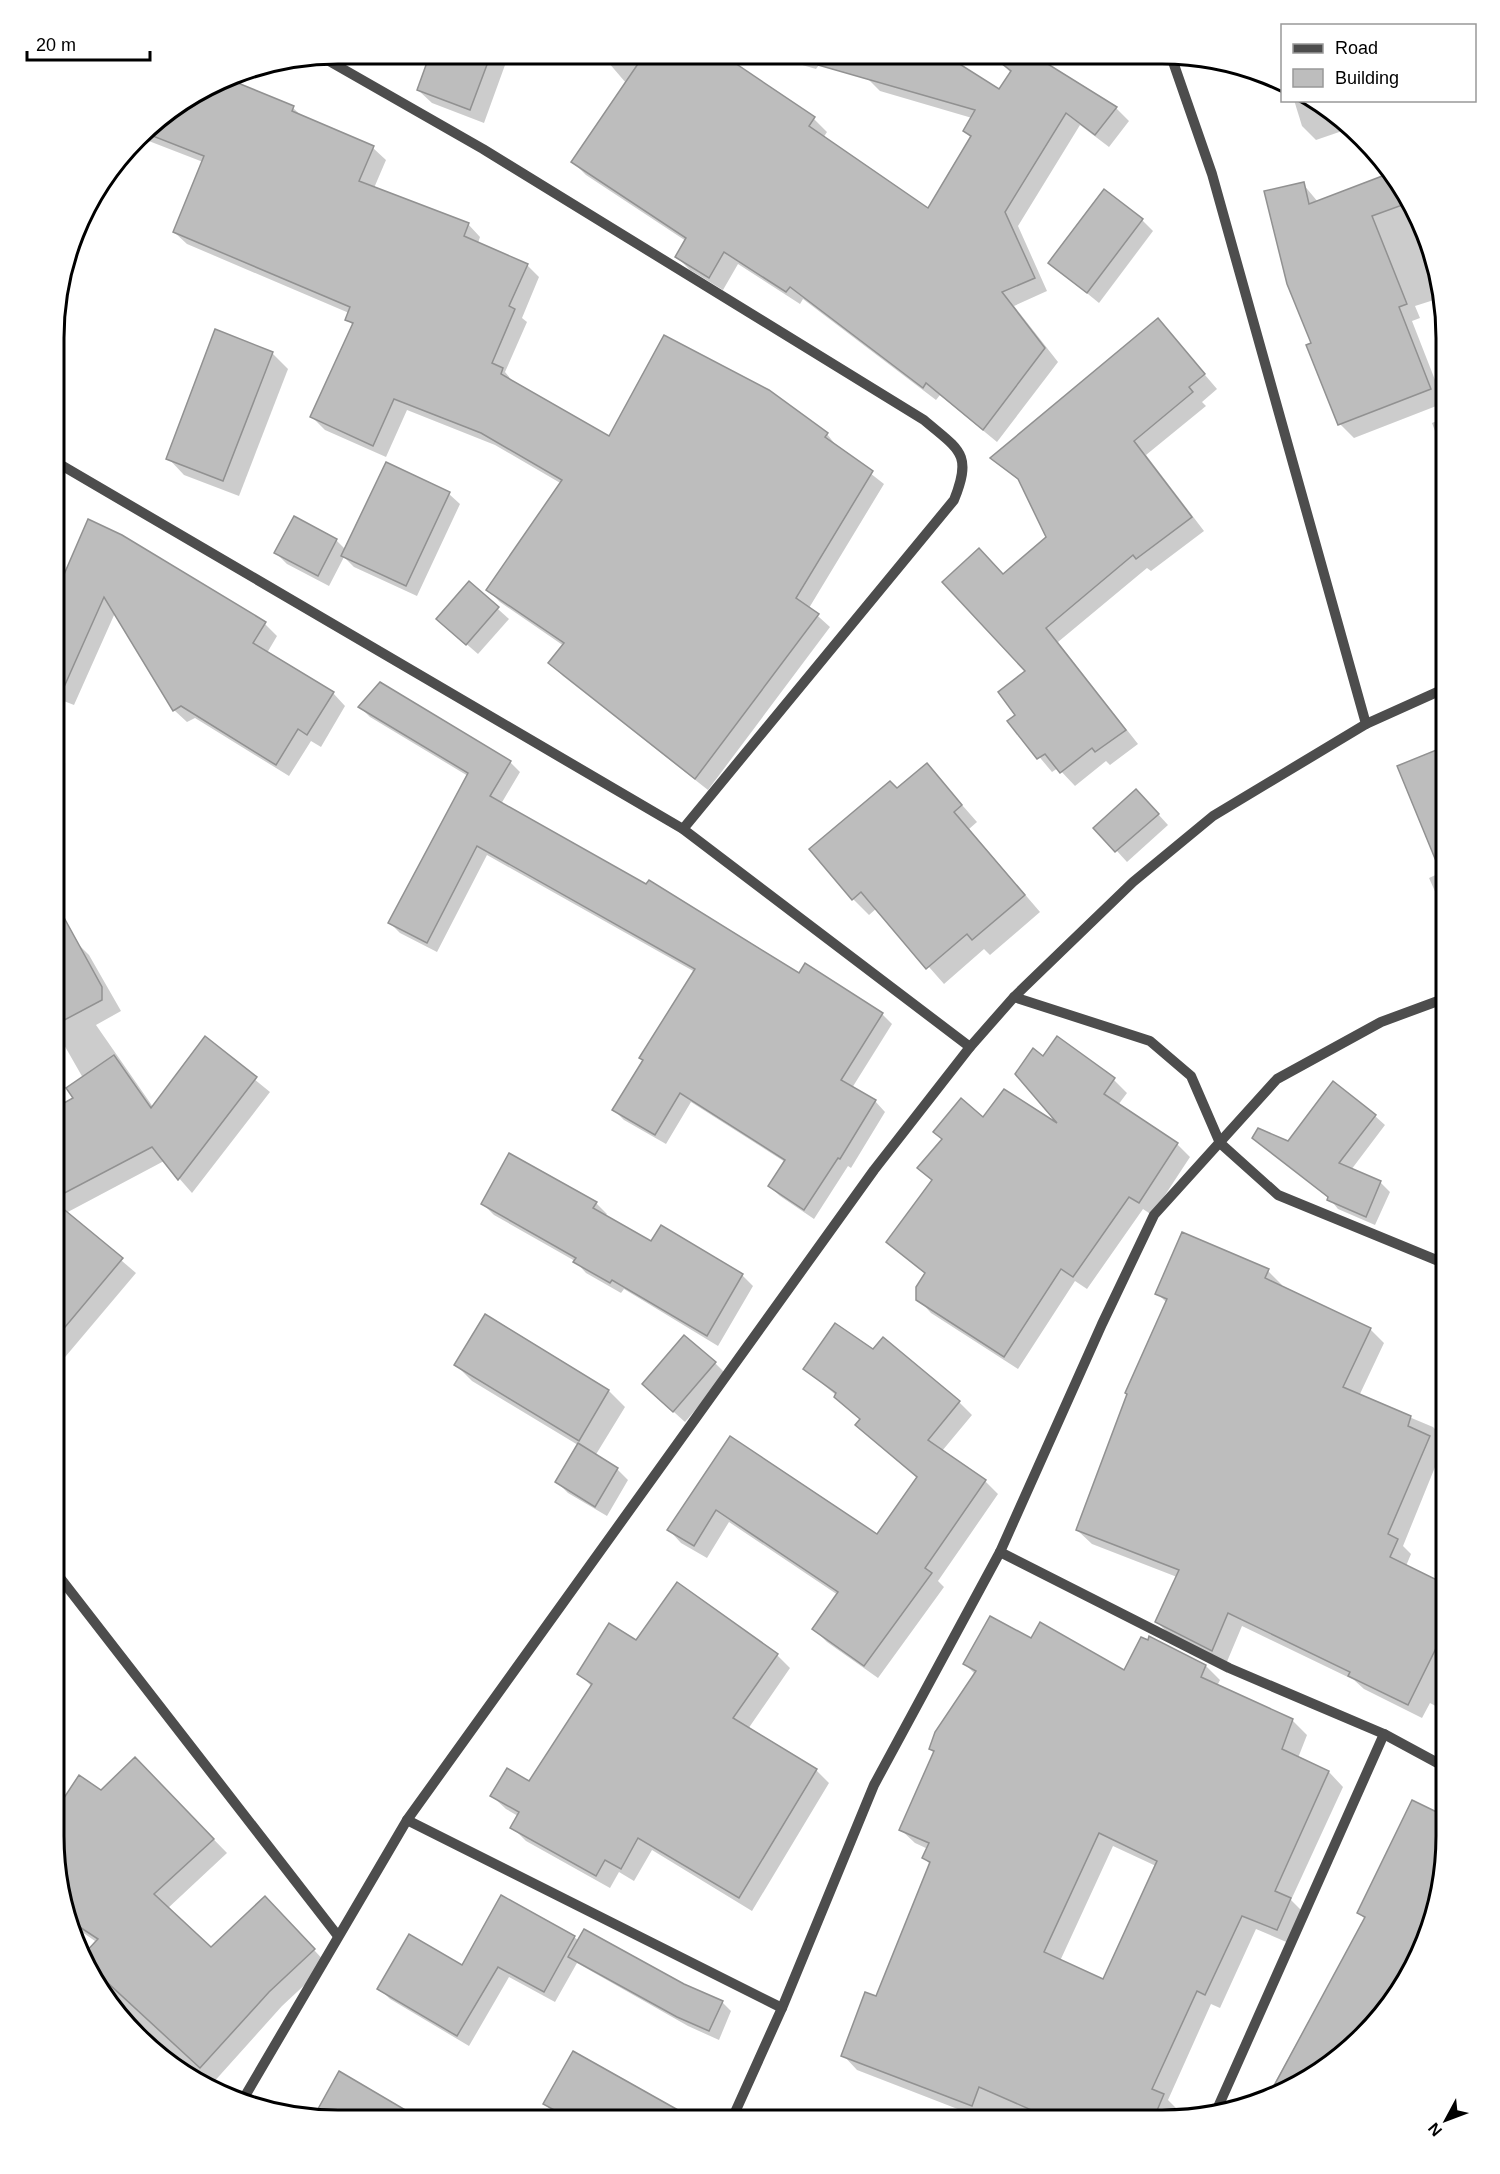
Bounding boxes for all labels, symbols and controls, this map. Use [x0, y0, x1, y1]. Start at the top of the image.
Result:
scale bar [27, 24, 150, 62]
legend [1281, 24, 1476, 102]
text: 20 m [36, 35, 76, 55]
text: Road [1335, 38, 1378, 58]
text: Building [1335, 68, 1399, 88]
north arrow [1416, 2090, 1476, 2150]
text: N [1425, 2120, 1445, 2139]

